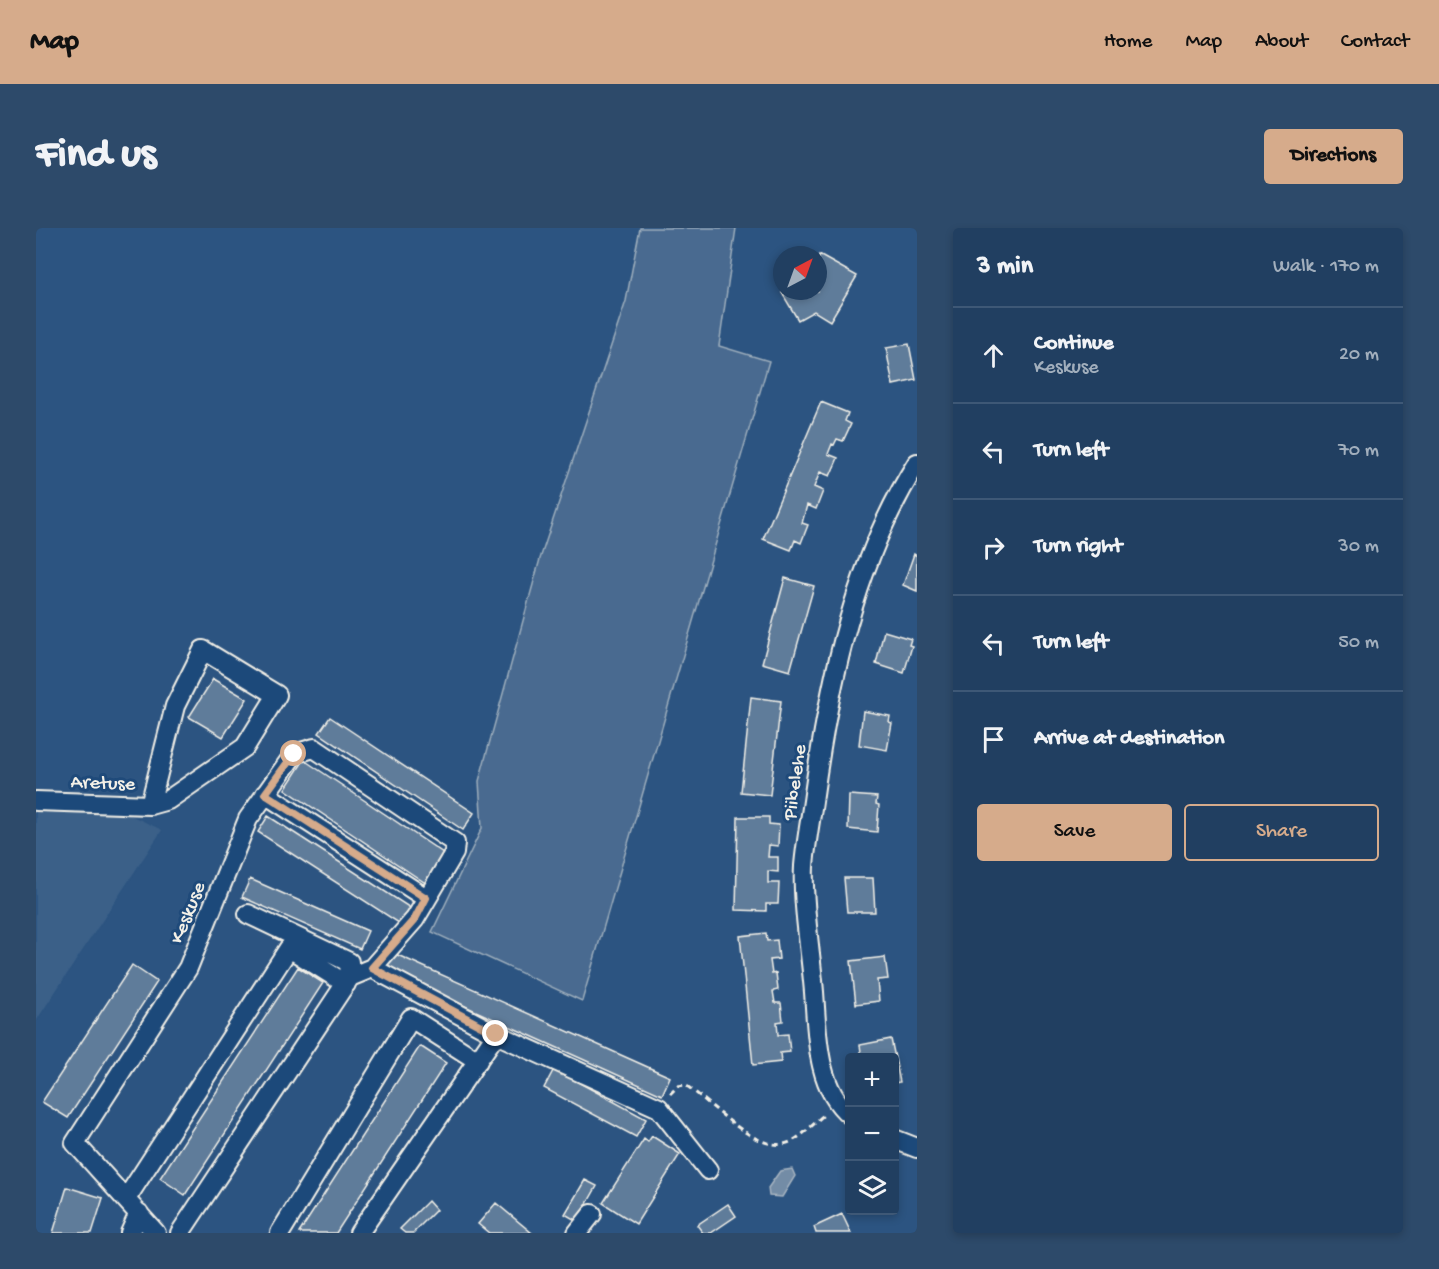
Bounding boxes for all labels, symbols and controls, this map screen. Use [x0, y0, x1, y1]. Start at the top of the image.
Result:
text: Map [30, 26, 79, 59]
text: Home [1104, 30, 1152, 55]
text: Map [1185, 30, 1222, 55]
text: About [1255, 30, 1308, 55]
text: Contact [1341, 30, 1409, 55]
button: Directions [1264, 129, 1403, 184]
text: Find us [36, 132, 156, 181]
north arrow [773, 246, 827, 300]
text: 3 min [977, 252, 1033, 283]
text: Walk · 170 m [1273, 256, 1379, 279]
text: Continue [1034, 331, 1114, 357]
icon: ahead [977, 339, 1010, 372]
text: 20 m [1339, 344, 1379, 367]
text: Keskuse [1034, 357, 1099, 380]
icon: left [977, 435, 1010, 468]
text: Turn left [1034, 438, 1108, 464]
text: 70 m [1338, 440, 1379, 463]
icon: right [977, 531, 1010, 564]
text: Turn right [1034, 534, 1122, 560]
text: 30 m [1338, 536, 1379, 559]
icon: left [977, 627, 1010, 660]
text: Turn left [1034, 630, 1108, 656]
text: 50 m [1338, 632, 1379, 655]
icon: arrive [977, 723, 1010, 756]
text: Arrive at destination [1034, 726, 1224, 752]
route start [280, 740, 306, 766]
street label: Piibelehe [780, 742, 813, 823]
street label: Aretuse [70, 772, 136, 797]
button: Save [977, 804, 1172, 861]
button: Share [1184, 804, 1379, 861]
street label: Keskuse [166, 878, 212, 948]
route end [482, 1020, 508, 1046]
map controls [845, 1053, 899, 1215]
button: + [845, 1053, 899, 1107]
button: − [845, 1107, 899, 1161]
button: layers [845, 1161, 899, 1215]

